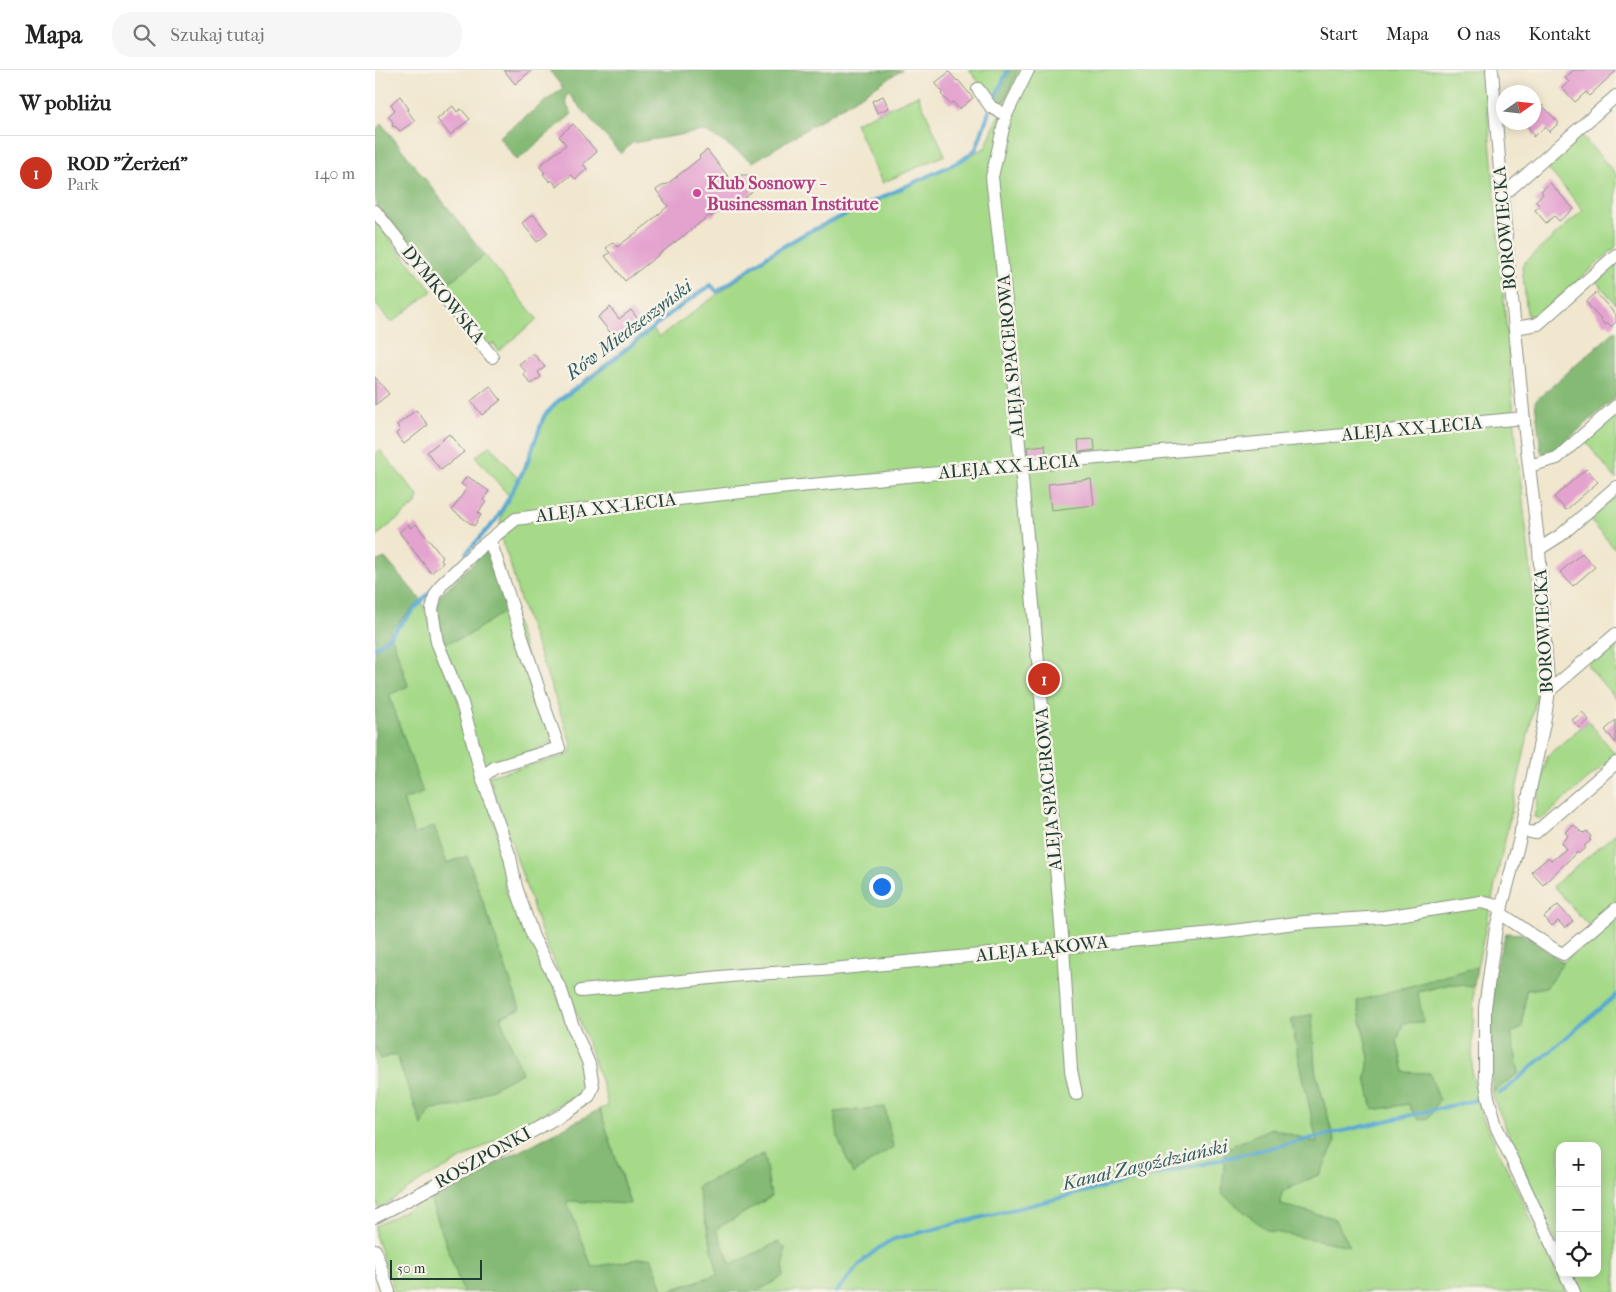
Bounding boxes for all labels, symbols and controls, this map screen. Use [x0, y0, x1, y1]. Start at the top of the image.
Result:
search box [112, 12, 462, 57]
text: Mapa [25, 21, 82, 49]
icon: search [130, 21, 158, 49]
text: Szukaj tutaj [170, 24, 265, 46]
text: Start [1320, 24, 1358, 45]
text: Mapa [1386, 24, 1429, 45]
text: O nas [1457, 24, 1500, 45]
text: Kontakt [1528, 24, 1591, 45]
north arrow [1496, 85, 1541, 130]
text: W pobliżu [20, 91, 111, 115]
text: ROD "Żerżeń" [67, 153, 188, 175]
text: 1 [33, 164, 39, 183]
text: 140 m [314, 164, 355, 183]
street label: BOROWIECKA [1489, 165, 1521, 291]
place label: Klub Sosnowy - Businessman Institute [707, 173, 879, 215]
text: Park [67, 175, 99, 194]
marker: Klub Sosnowy - Businessman Institute [691, 187, 703, 199]
street label: DYMKOWSKA [397, 242, 489, 348]
street label: ALEJA SPACEROWA [993, 273, 1029, 440]
water label: Rów Miedzeszyński [560, 274, 698, 386]
street label: ALEJA XX-LECIA [1340, 412, 1484, 446]
street label: ALEJA XX-LECIA [937, 450, 1081, 484]
street label: ALEJA XX-LECIA [534, 489, 678, 527]
street label: BOROWIECKA [1530, 568, 1558, 694]
pin: 1 [1028, 660, 1060, 698]
street label: ALEJA SPACEROWA [1031, 706, 1067, 873]
your location [869, 874, 895, 900]
street label: ALEJA ŁĄKOWA [974, 932, 1109, 966]
street label: ROSZPONKI [431, 1123, 535, 1193]
water label: Kanał Zagoździański [1058, 1135, 1231, 1195]
map controls [1556, 1142, 1601, 1277]
button: + [1556, 1142, 1601, 1187]
button: − [1556, 1187, 1601, 1232]
button: locate [1556, 1232, 1601, 1277]
scale bar [390, 1257, 483, 1280]
text: 50 m [397, 1260, 425, 1277]

